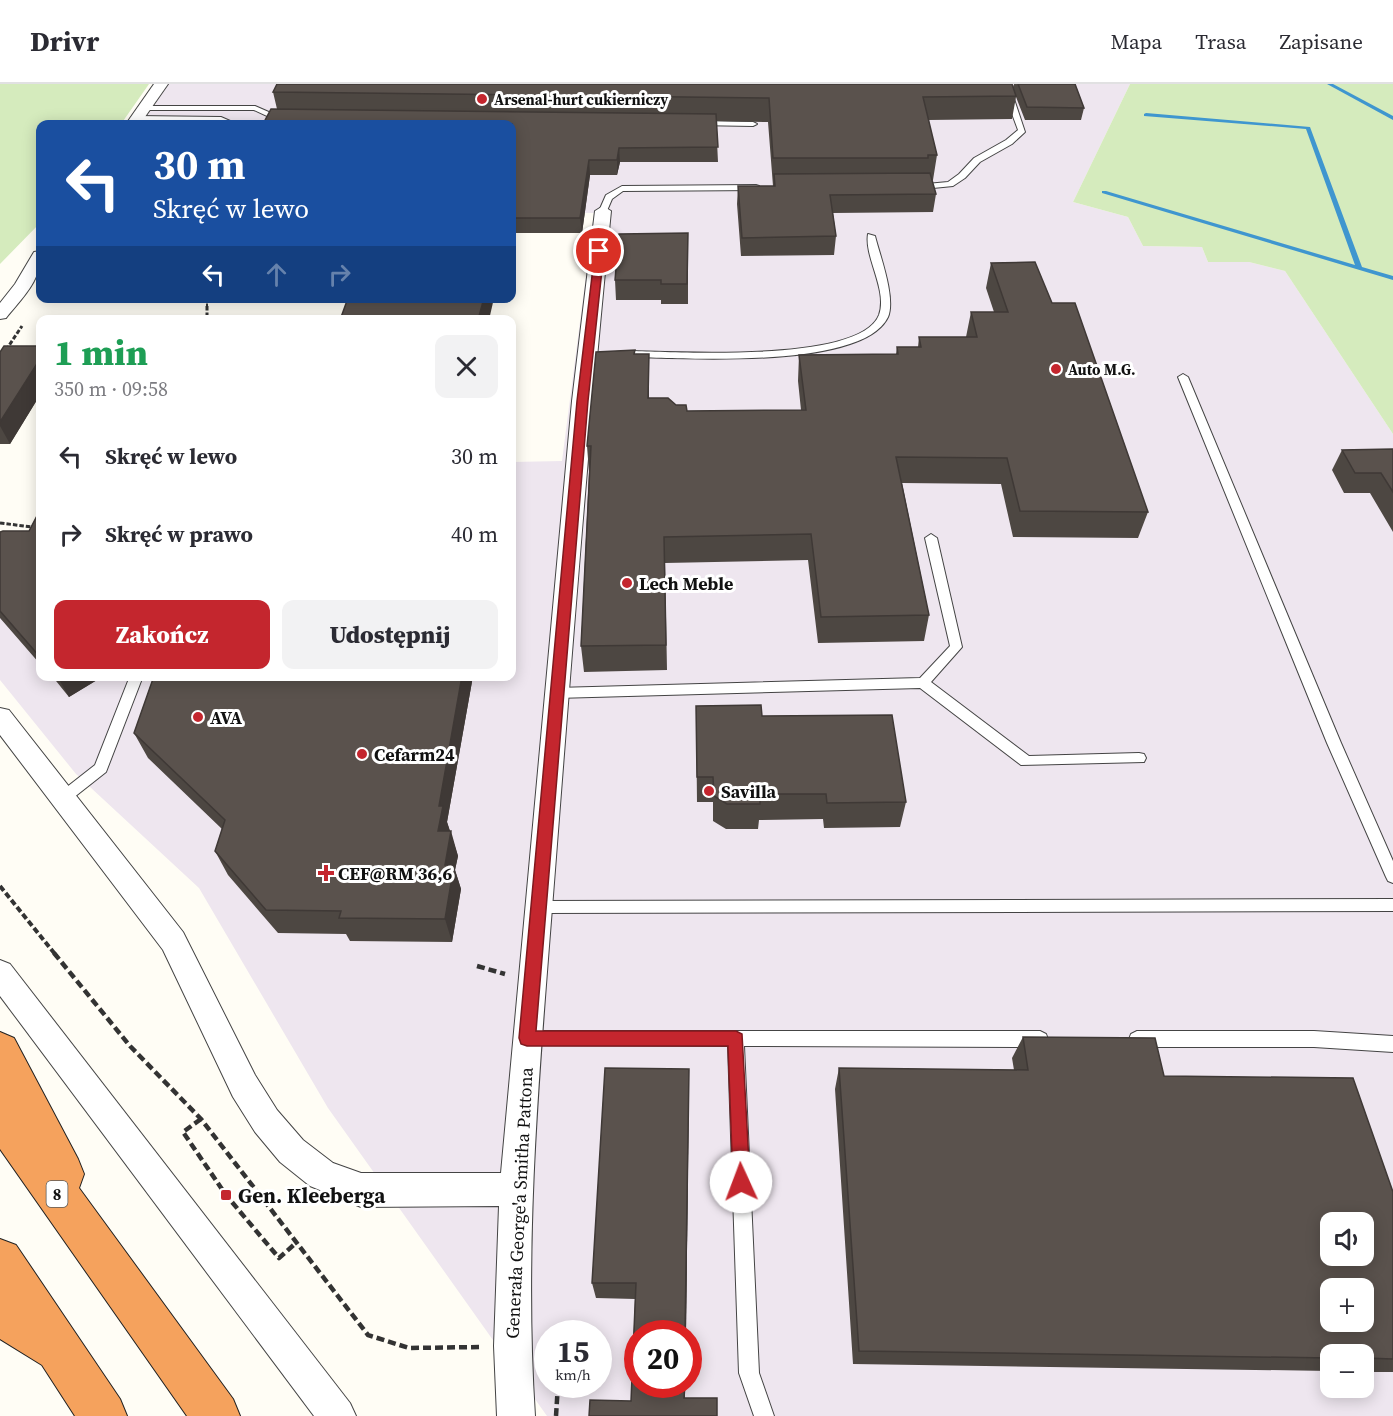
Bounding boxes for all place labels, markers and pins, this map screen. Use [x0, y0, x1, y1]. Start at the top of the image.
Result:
place label: Arsenal-hurt cukierniczy [494, 89, 668, 110]
marker: Arsenal-hurt cukierniczy [475, 92, 489, 106]
pin [573, 225, 624, 276]
place label: Auto M.G. [1068, 359, 1135, 380]
marker: Auto M.G. [1049, 362, 1063, 376]
place label: Lech Meble [639, 571, 733, 596]
marker: Lech Meble [620, 576, 634, 590]
place label: AVA [210, 705, 242, 730]
marker: AVA [191, 710, 205, 724]
place label: Cefarm24 [374, 742, 455, 767]
marker: Cefarm24 [355, 747, 369, 761]
place label: Savilla [721, 779, 777, 804]
marker: Savilla [702, 784, 716, 798]
place label: CEF@RM 36,6 [338, 861, 453, 886]
marker: CEF@RM 36,6 [319, 866, 333, 880]
place label: Gen. Kleeberga [238, 1181, 386, 1210]
marker: Gen. Kleeberga [219, 1188, 233, 1202]

